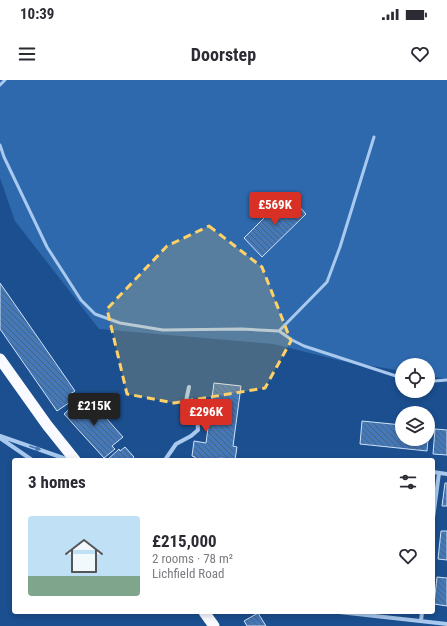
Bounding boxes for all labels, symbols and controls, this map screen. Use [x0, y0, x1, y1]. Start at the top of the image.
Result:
text: 10:39 [20, 5, 54, 23]
icon: menu [16, 43, 38, 65]
icon: heart [409, 43, 431, 65]
text: Doorstep [191, 44, 256, 65]
pin: £569K [247, 192, 303, 226]
text: £569K [258, 197, 292, 212]
map controls [395, 358, 435, 446]
button: locate [395, 358, 435, 398]
pin: £215K [66, 393, 122, 427]
text: £215K [77, 398, 111, 413]
pin: £296K [178, 399, 234, 433]
text: £296K [189, 404, 223, 419]
button: layers [395, 406, 435, 446]
one-way arrow [29, 445, 41, 451]
icon: filters [397, 471, 419, 493]
text: 3 homes [28, 472, 86, 492]
text: £215,000 [152, 531, 217, 551]
icon: home [60, 532, 108, 580]
icon: heart [397, 545, 419, 567]
text: 2 rooms · 78 m² [152, 551, 233, 566]
text: Lichfield Road [152, 566, 224, 581]

